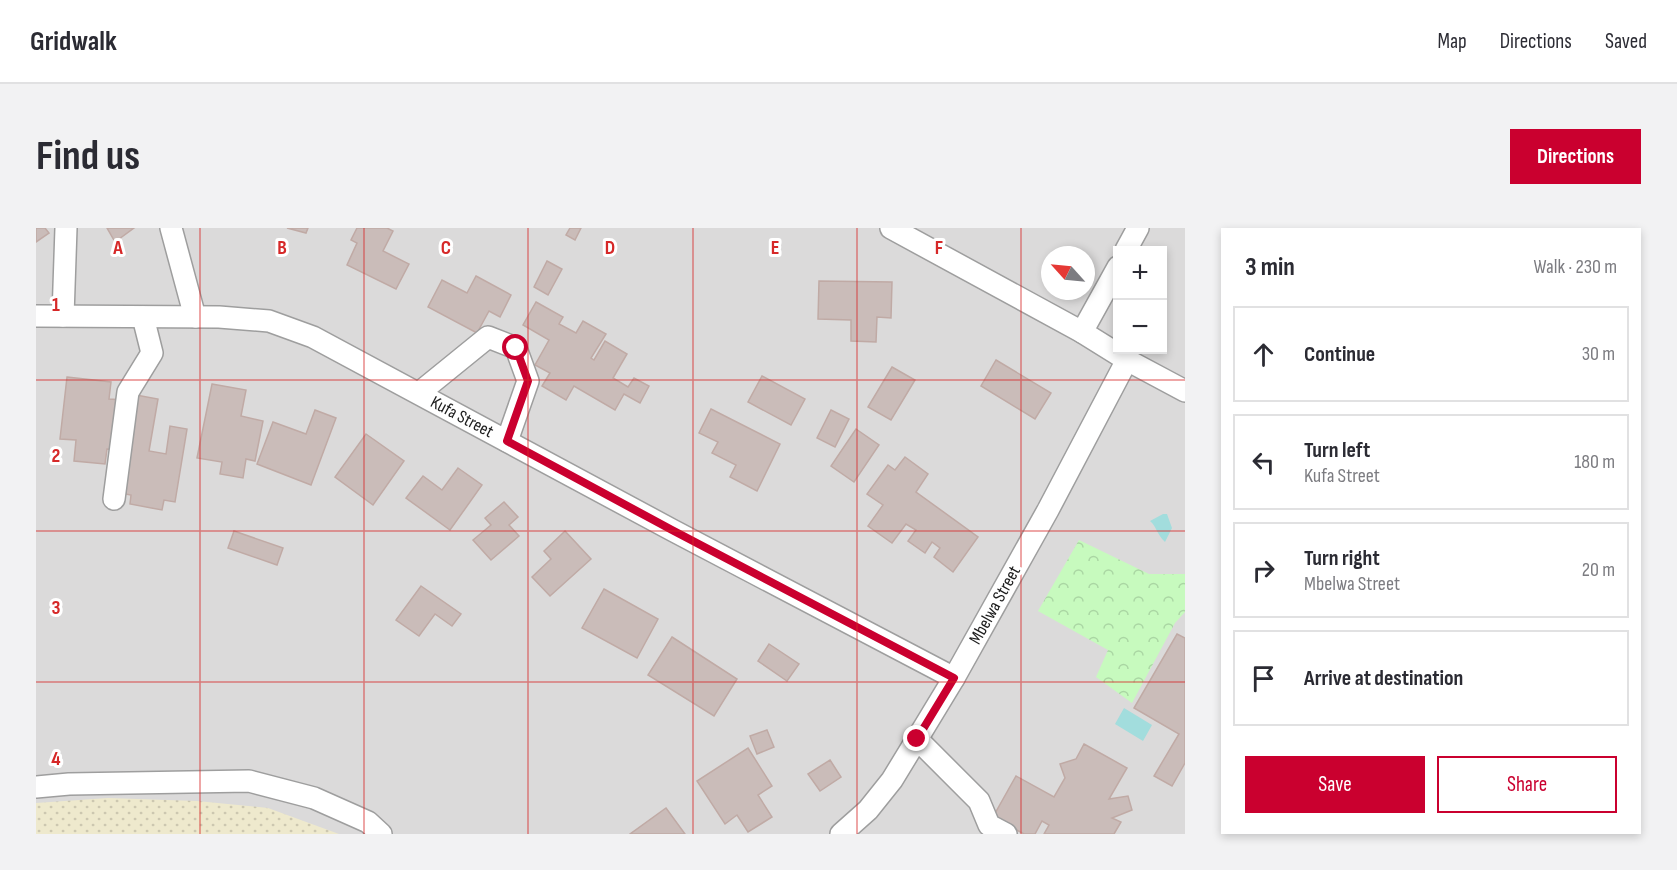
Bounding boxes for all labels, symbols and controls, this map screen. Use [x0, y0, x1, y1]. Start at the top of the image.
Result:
text: Gridwalk [30, 25, 117, 58]
text: Map [1437, 29, 1467, 54]
text: Directions [1500, 29, 1572, 54]
text: Saved [1605, 29, 1647, 54]
button: Directions [1510, 129, 1641, 184]
text: Find us [36, 131, 140, 182]
text: A [112, 236, 123, 260]
text: B [277, 236, 287, 260]
text: C [441, 236, 451, 260]
text: D [605, 236, 615, 260]
text: E [771, 236, 779, 260]
text: F [935, 236, 943, 260]
north arrow [1041, 246, 1095, 300]
map controls [1113, 246, 1167, 354]
button: + [1113, 246, 1167, 300]
text: 3 min [1245, 252, 1295, 283]
text: Walk · 230 m [1534, 255, 1617, 279]
text: 1 [52, 293, 60, 317]
button: − [1113, 300, 1167, 354]
route start [502, 334, 528, 360]
icon: ahead [1247, 338, 1280, 371]
text: Continue [1304, 341, 1375, 368]
text: 30 m [1582, 342, 1615, 366]
street label: Kufa Street [427, 392, 497, 443]
text: Turn left [1304, 437, 1370, 464]
text: 2 [52, 444, 60, 468]
icon: left [1247, 446, 1280, 479]
text: 180 m [1574, 450, 1615, 474]
text: Kufa Street [1304, 464, 1380, 488]
text: Turn right [1304, 545, 1380, 572]
icon: right [1247, 554, 1280, 587]
text: 20 m [1582, 558, 1615, 582]
street label: Mbelwa Street [965, 562, 1025, 648]
text: Mbelwa Street [1304, 572, 1400, 596]
text: 3 [52, 596, 61, 620]
icon: arrive [1247, 662, 1280, 695]
text: Arrive at destination [1304, 665, 1463, 692]
route end [903, 725, 929, 751]
text: 4 [51, 747, 61, 771]
button: Save [1245, 756, 1425, 813]
button: Share [1437, 756, 1617, 813]

